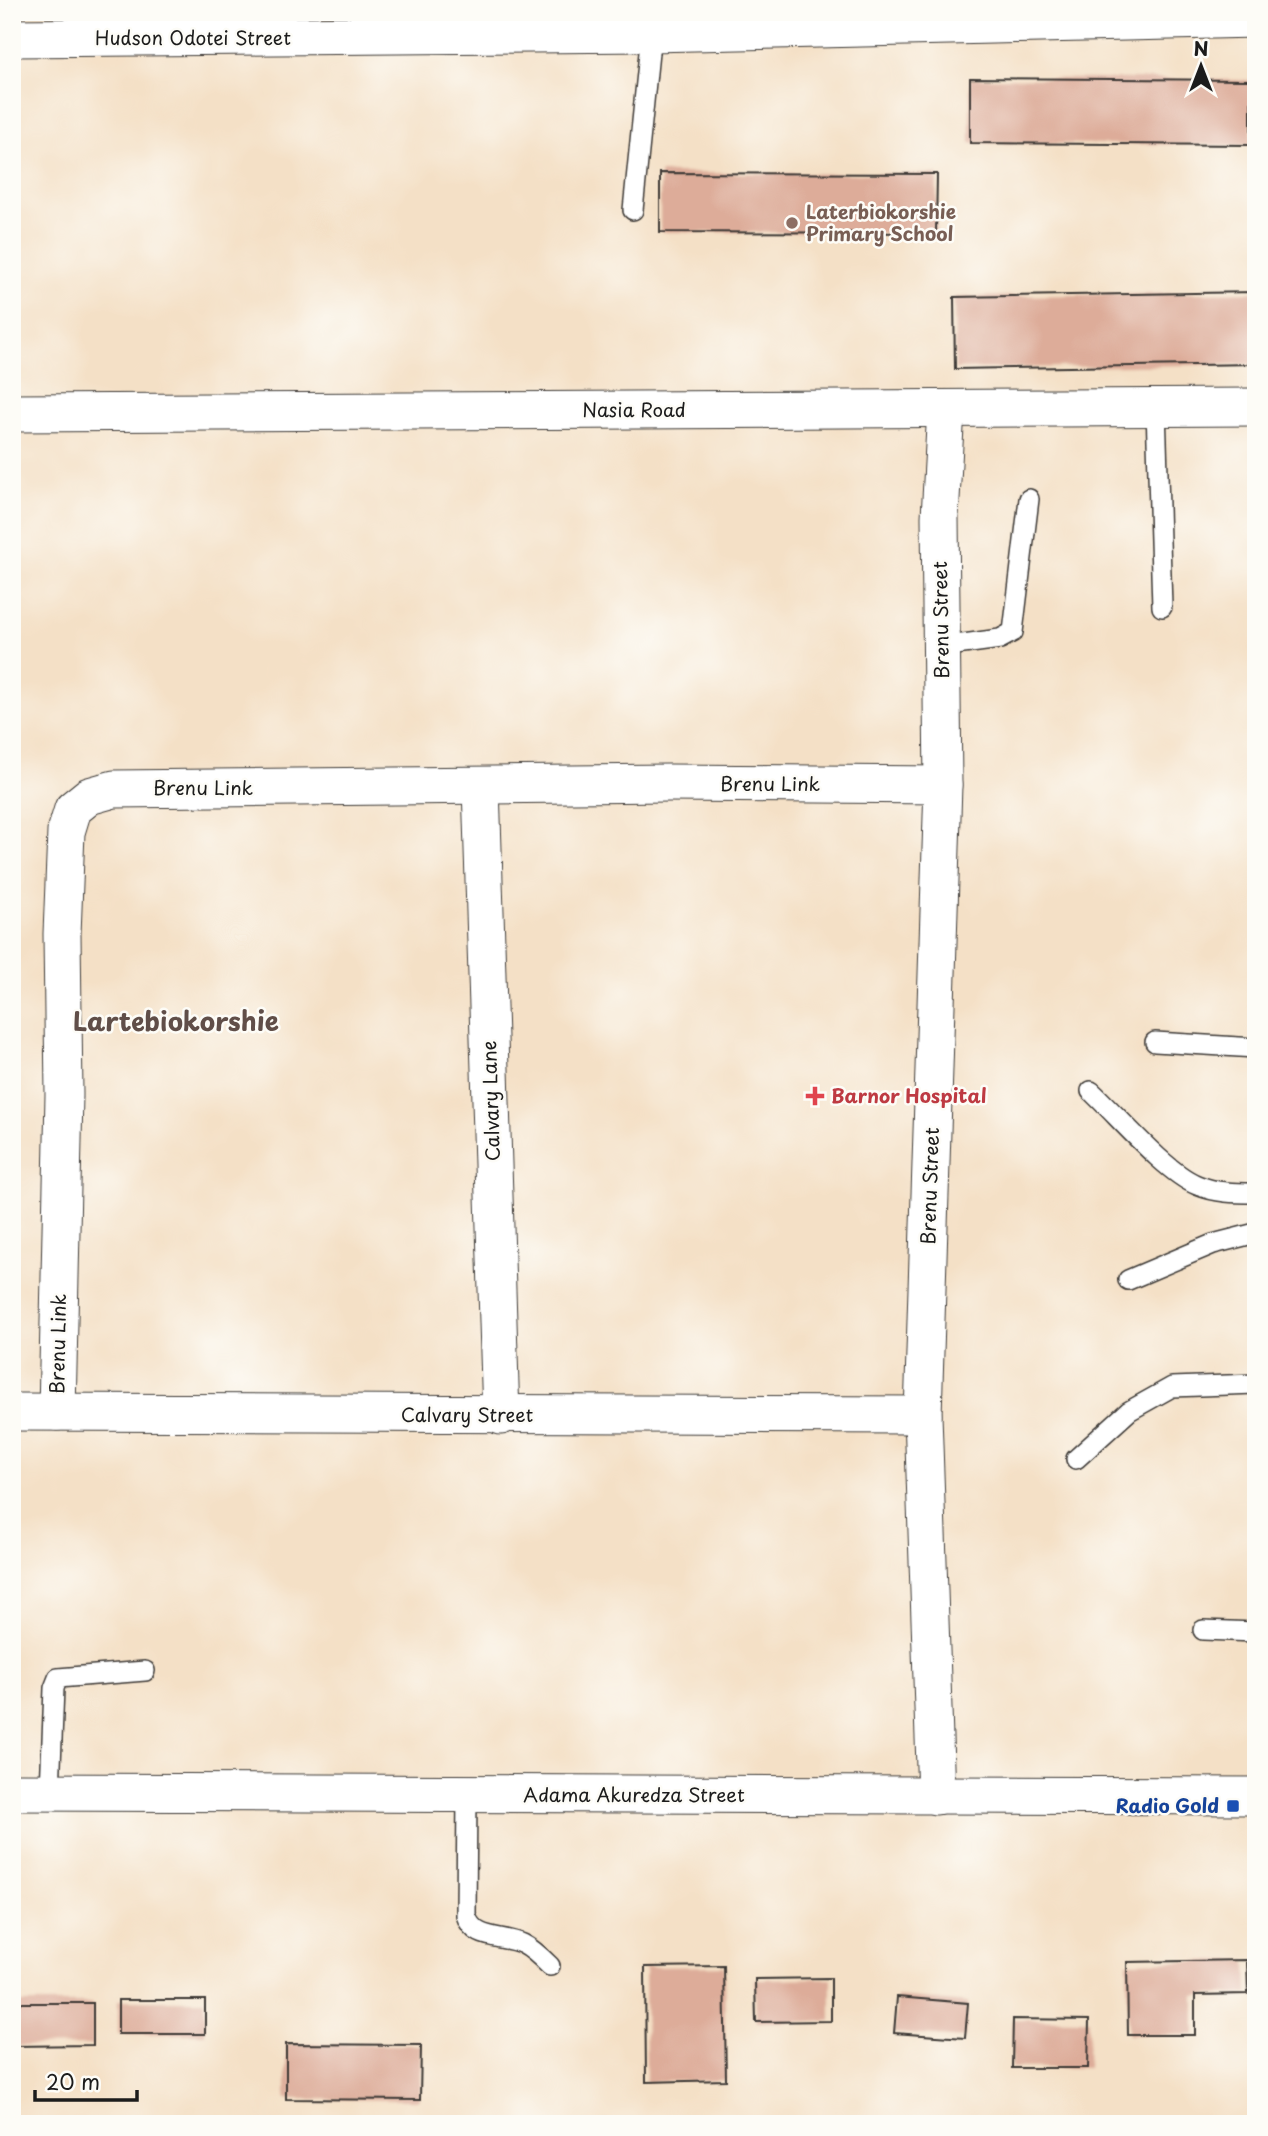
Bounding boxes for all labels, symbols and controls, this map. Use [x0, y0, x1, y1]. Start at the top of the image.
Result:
street label: Hudson Odotei Street [95, 23, 291, 51]
north arrow [1166, 32, 1236, 102]
text: N [1193, 34, 1209, 62]
place label: Laterbiokorshie Primary School [806, 197, 956, 247]
marker: Laterbiokorshie Primary School [784, 215, 800, 231]
street label: Nasia Road [582, 395, 686, 423]
street label: Brenu Street [925, 561, 955, 679]
street label: Brenu Link [720, 769, 821, 797]
street label: Brenu Link [153, 773, 254, 801]
district label: Lartebiokorshie [73, 1001, 279, 1040]
street label: Calvary Lane [474, 1040, 506, 1162]
place label: Barnor Hospital [831, 1081, 987, 1109]
marker: Barnor Hospital [805, 1086, 825, 1106]
street label: Brenu Street [913, 1127, 945, 1245]
street label: Brenu Link [42, 1293, 72, 1394]
street label: Calvary Street [401, 1400, 534, 1428]
street label: Adama Akuredza Street [523, 1780, 745, 1808]
place label: Radio Gold [1116, 1791, 1219, 1819]
marker: Radio Gold [1225, 1798, 1241, 1814]
scale bar [35, 2059, 136, 2103]
text: 20 m [46, 2065, 100, 2097]

